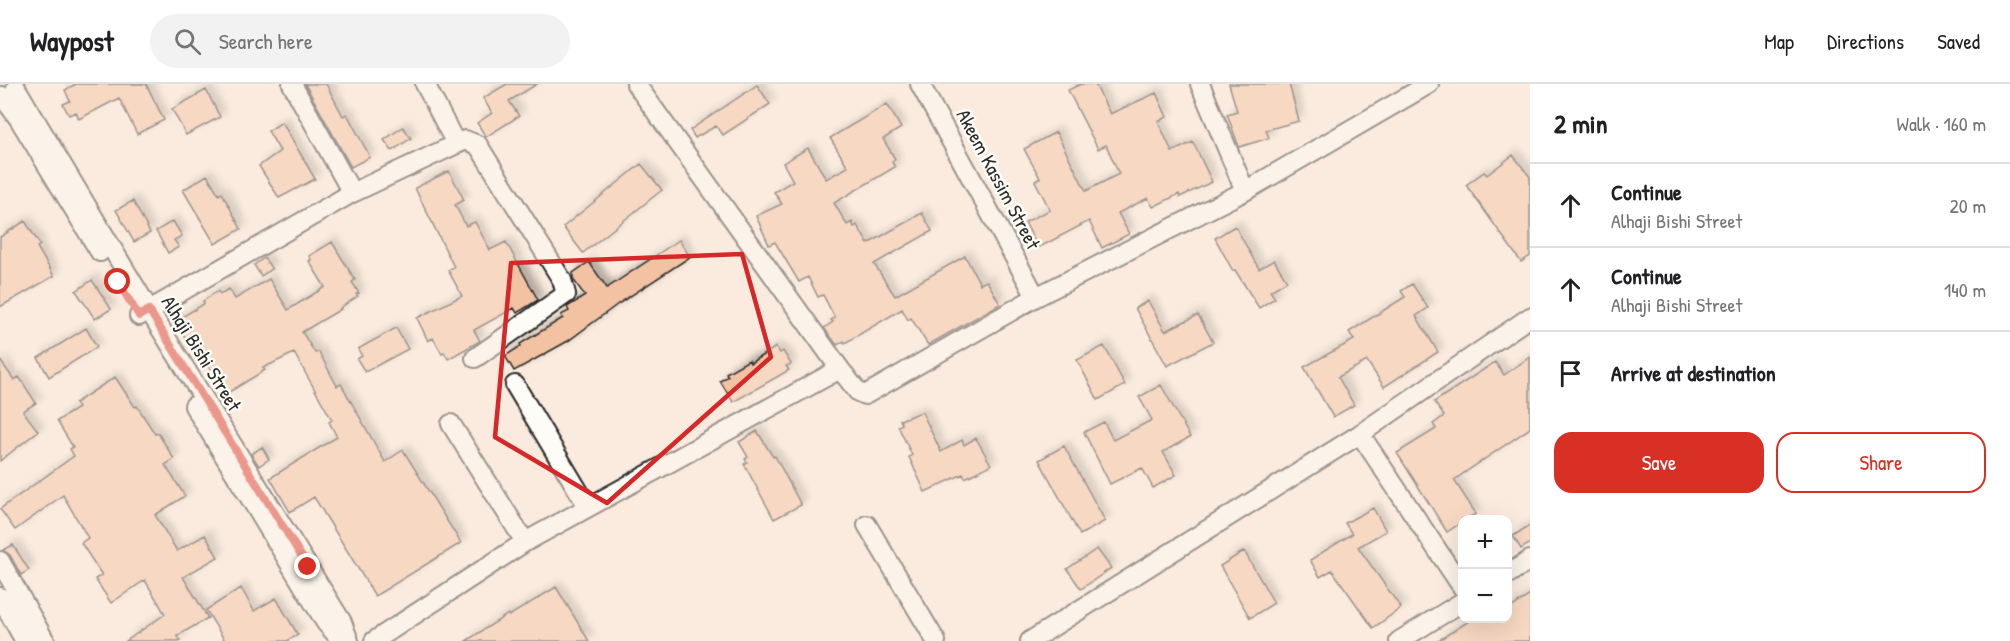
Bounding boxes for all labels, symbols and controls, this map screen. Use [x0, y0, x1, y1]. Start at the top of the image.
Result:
search box [150, 14, 570, 68]
text: Waypost [30, 22, 114, 60]
icon: search [171, 25, 204, 58]
text: Search here [219, 26, 313, 56]
text: Map [1764, 27, 1794, 56]
text: Directions [1827, 27, 1904, 56]
text: Saved [1937, 27, 1980, 56]
street label: Akeem Kassim Street [951, 104, 1048, 255]
text: 2 min [1554, 106, 1607, 141]
text: Walk · 160 m [1897, 110, 1986, 137]
text: Continue [1611, 177, 1682, 207]
icon: ahead [1554, 189, 1587, 222]
text: 20 m [1949, 192, 1986, 219]
text: Alhaji Bishi Street [1611, 207, 1742, 234]
text: Continue [1611, 261, 1682, 291]
route start [104, 268, 130, 294]
icon: ahead [1554, 273, 1587, 306]
text: 140 m [1944, 276, 1986, 303]
street label: Alhaji Bishi Street [156, 290, 249, 417]
text: Alhaji Bishi Street [1611, 291, 1742, 318]
icon: arrive [1554, 357, 1587, 390]
text: Arrive at destination [1611, 358, 1776, 388]
button: Save [1554, 432, 1764, 493]
button: Share [1776, 432, 1986, 493]
map controls [1458, 515, 1512, 623]
button: + [1458, 515, 1512, 569]
route end [294, 553, 320, 579]
button: − [1458, 569, 1512, 623]

